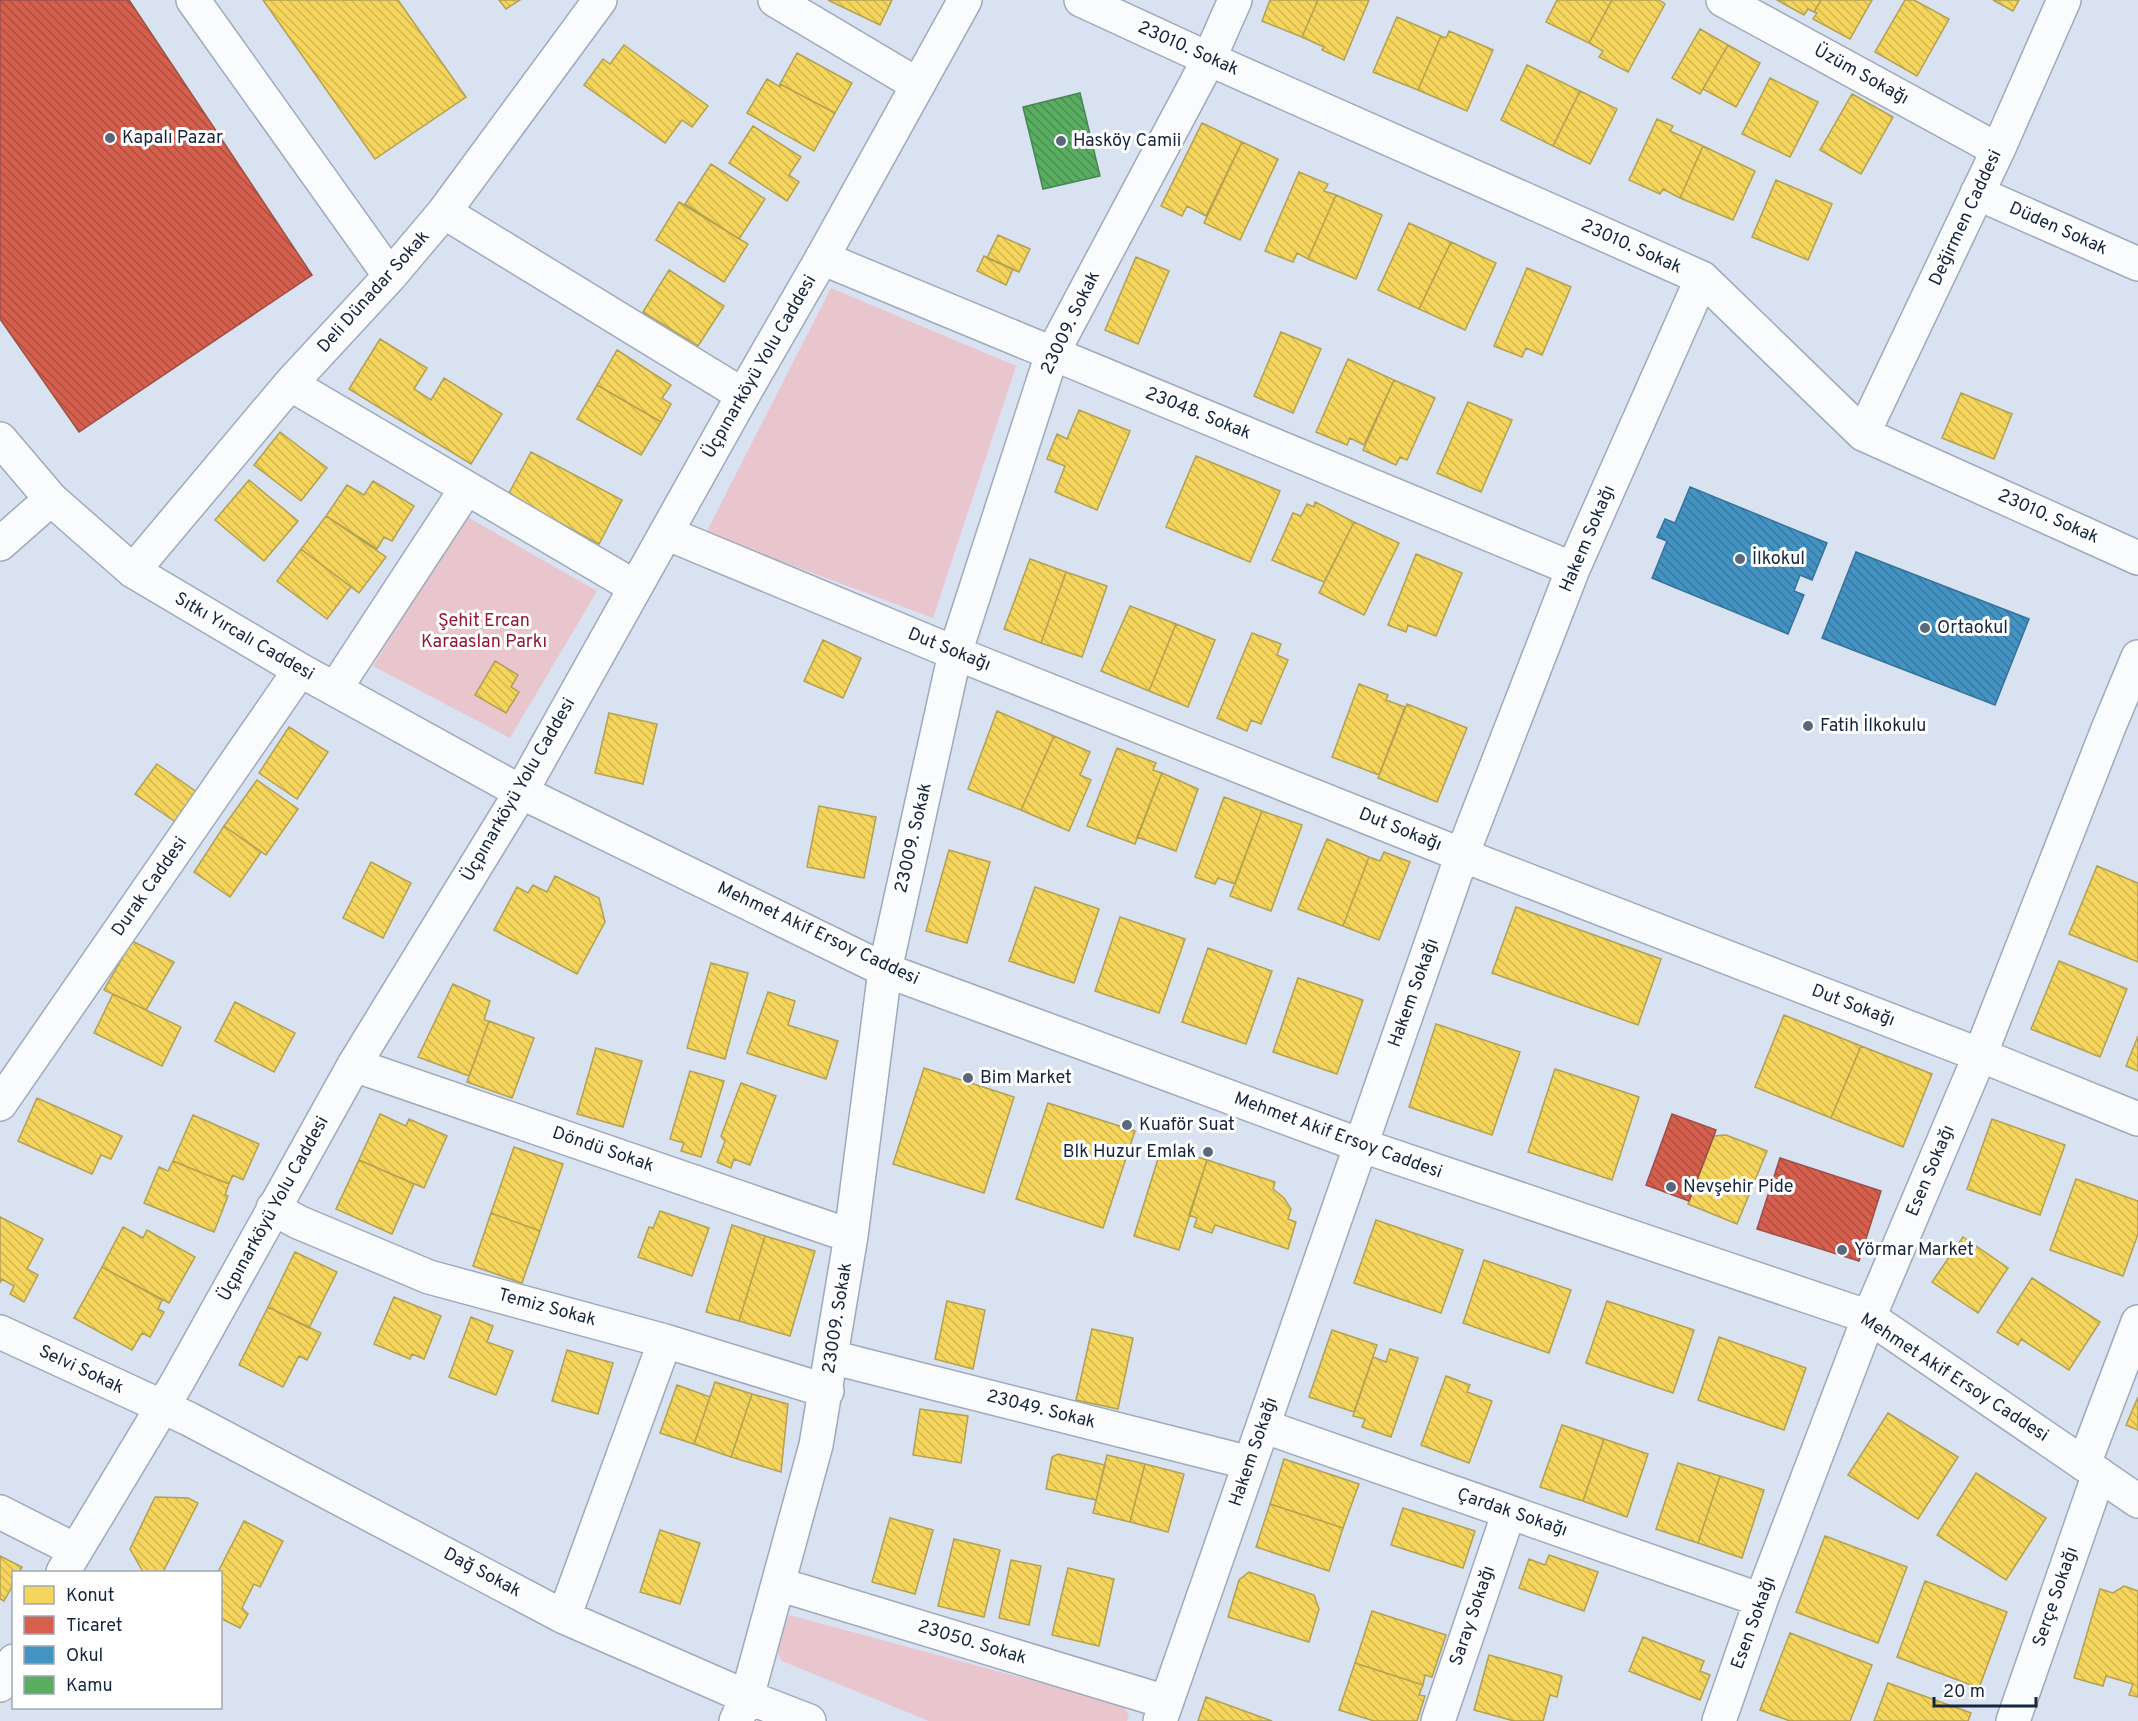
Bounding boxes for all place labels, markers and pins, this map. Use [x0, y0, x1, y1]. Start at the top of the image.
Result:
place label: Kapalı Pazar [122, 127, 223, 150]
place label: Hasköy Camii [1073, 130, 1181, 153]
marker: Kapalı Pazar [103, 131, 117, 145]
marker: Hasköy Camii [1054, 134, 1068, 148]
place label: İlkokul [1752, 546, 1805, 571]
marker: İlkokul [1733, 552, 1747, 566]
place label: Ortaokul [1937, 617, 2008, 640]
marker: Ortaokul [1918, 621, 1932, 635]
place label: Fatih İlkokulu [1820, 713, 1926, 738]
marker: Fatih İlkokulu [1801, 719, 1815, 733]
place label: Bim Market [980, 1067, 1072, 1090]
marker: Bim Market [961, 1071, 975, 1085]
place label: Kuaför Suat [1139, 1114, 1235, 1137]
marker: Kuaför Suat [1120, 1118, 1134, 1132]
place label: Blk Huzur Emlak [1063, 1141, 1196, 1164]
marker: Blk Huzur Emlak [1201, 1145, 1215, 1159]
place label: Nevşehir Pide [1683, 1176, 1794, 1199]
marker: Nevşehir Pide [1664, 1180, 1678, 1194]
place label: Yörmar Market [1854, 1239, 1974, 1262]
marker: Yörmar Market [1835, 1243, 1849, 1257]

